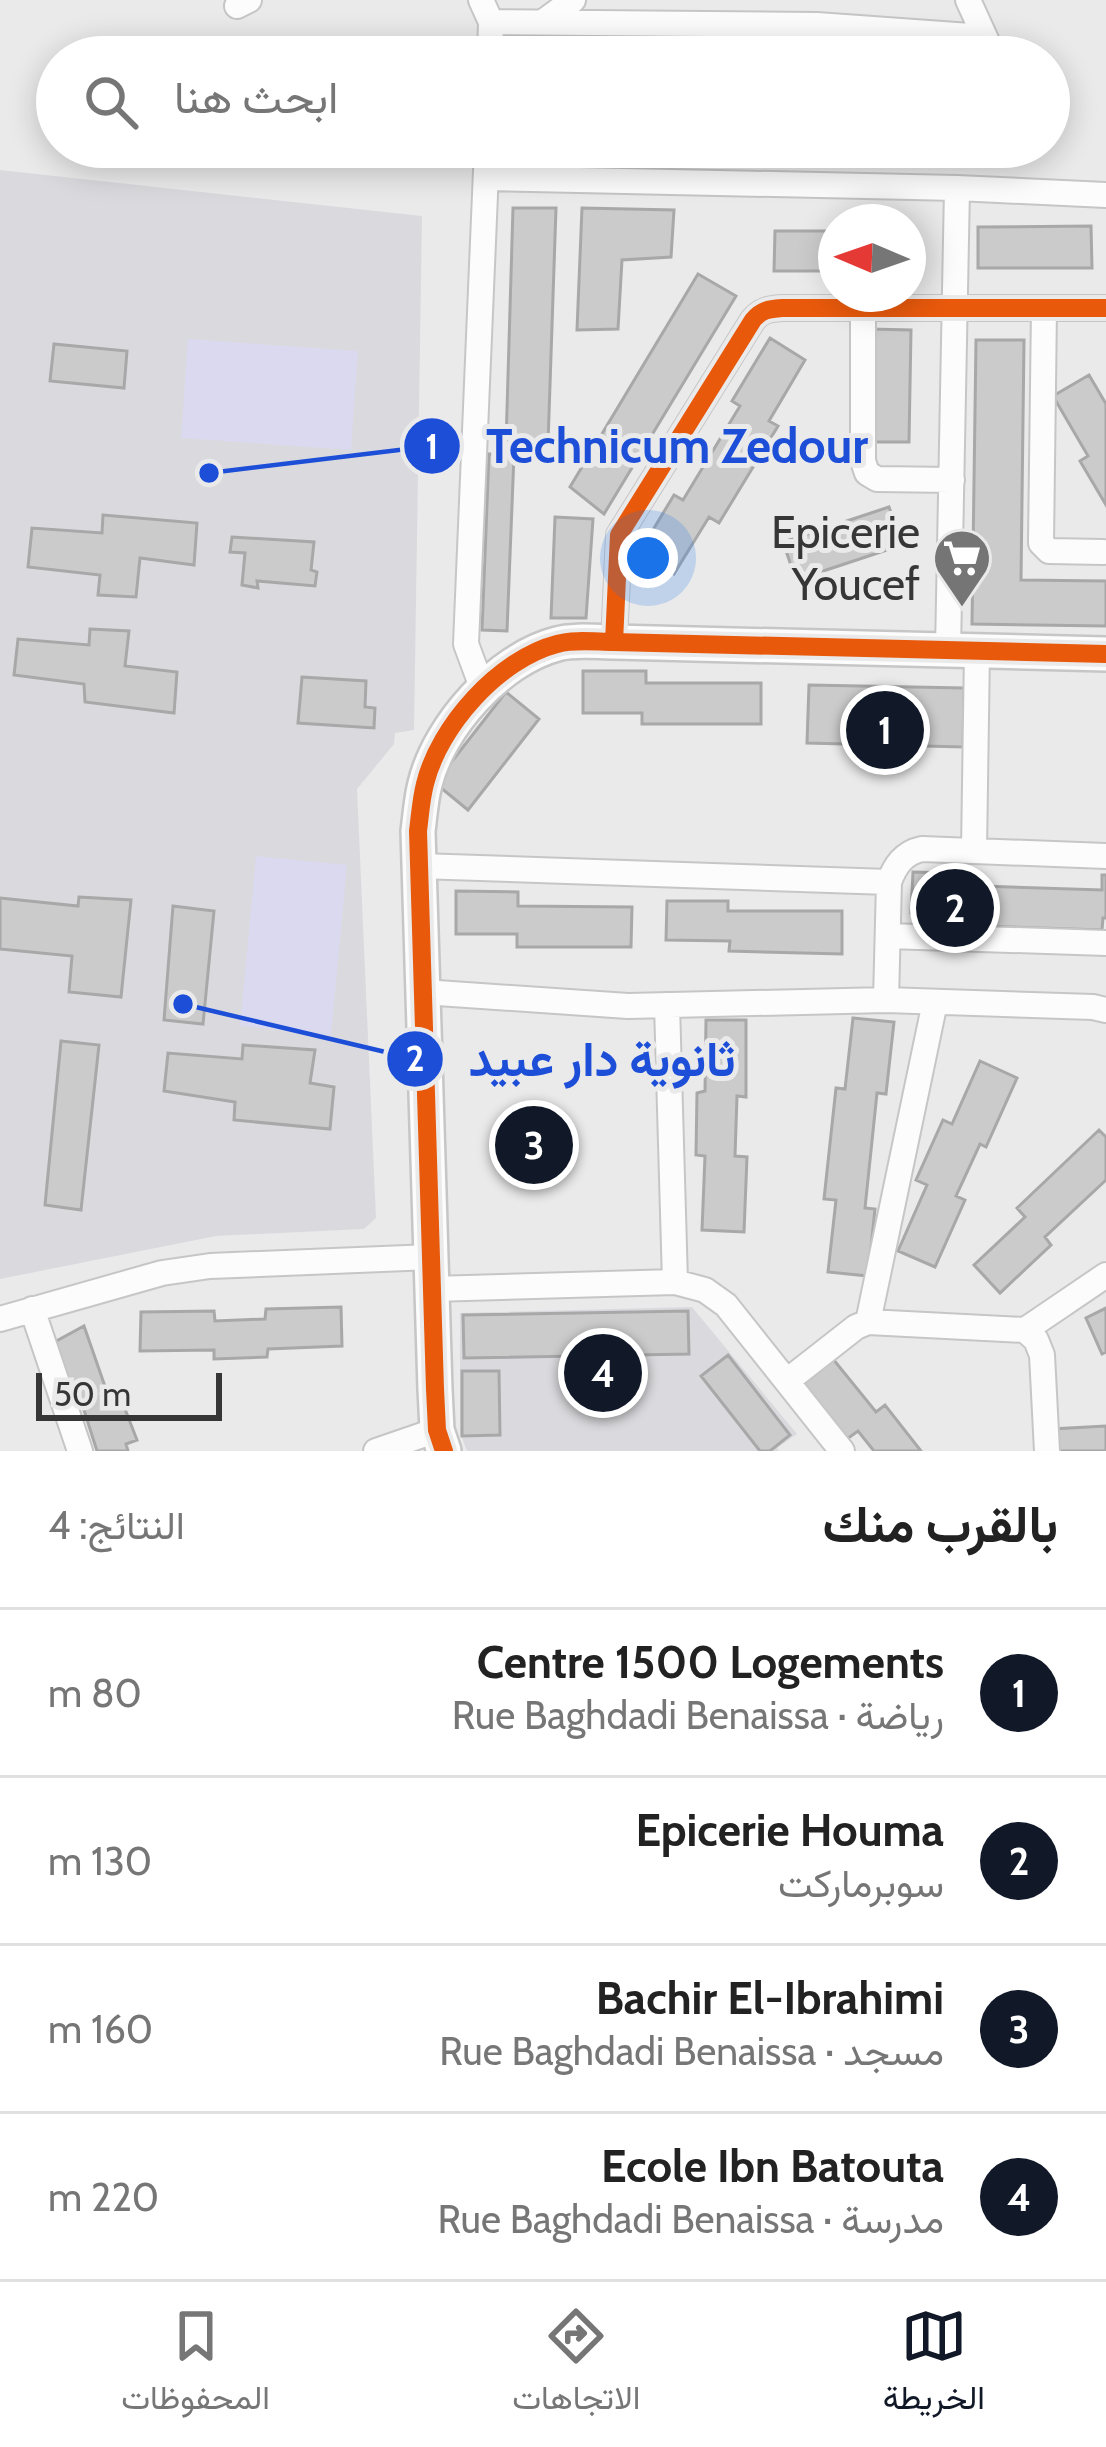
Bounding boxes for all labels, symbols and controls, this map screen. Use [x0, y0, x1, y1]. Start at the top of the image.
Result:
search box [36, 36, 1070, 168]
icon: search [78, 69, 144, 135]
text: ابحث هنا [174, 70, 339, 124]
north arrow [818, 204, 926, 312]
callout: Technicum Zedour [402, 404, 892, 488]
text: Technicum Zedour [486, 417, 868, 475]
text: 1 [425, 424, 439, 468]
place label: Epicerie Youcef [771, 505, 920, 611]
supermarket icon: Epicerie Youcef [931, 527, 993, 609]
your location [618, 528, 678, 588]
pin: 1 [846, 685, 924, 775]
pin: 2 [916, 863, 994, 953]
callout: ثانوية دار عبيد [385, 1017, 760, 1101]
text: ثانوية دار عبيد [468, 1030, 736, 1089]
text: 2 [405, 1036, 425, 1080]
pin: 3 [495, 1100, 573, 1190]
pin: 4 [564, 1328, 642, 1418]
scale bar [36, 1367, 222, 1420]
text: 50 m [54, 1374, 131, 1414]
text: بالقرب منك [823, 1493, 1058, 1555]
text: النتائج: 4 [48, 1501, 185, 1549]
text: Centre 1500 Logements [477, 1635, 944, 1689]
text: 80 m [48, 1669, 142, 1717]
text: 1 [1012, 1669, 1026, 1717]
text: رياضة · Rue Baghdadi Benaissa [452, 1691, 944, 1739]
text: Epicerie Houma [635, 1803, 944, 1857]
text: 130 m [48, 1837, 152, 1885]
text: 2 [1009, 1837, 1029, 1885]
text: سوبرماركت [778, 1859, 944, 1907]
text: Bachir El-Ibrahimi [596, 1971, 944, 2025]
text: 160 m [48, 2005, 153, 2053]
text: 3 [1008, 2005, 1030, 2053]
text: مسجد · Rue Baghdadi Benaissa [439, 2027, 944, 2075]
text: Ecole Ibn Batouta [601, 2139, 944, 2193]
text: 220 m [48, 2173, 159, 2221]
text: 4 [1007, 2173, 1031, 2221]
text: مدرسة · Rue Baghdadi Benaissa [437, 2195, 944, 2243]
tab: المحفوظات [121, 2303, 270, 2427]
tab: الاتجاهات [512, 2303, 640, 2427]
tab: الخريطة [883, 2303, 985, 2427]

